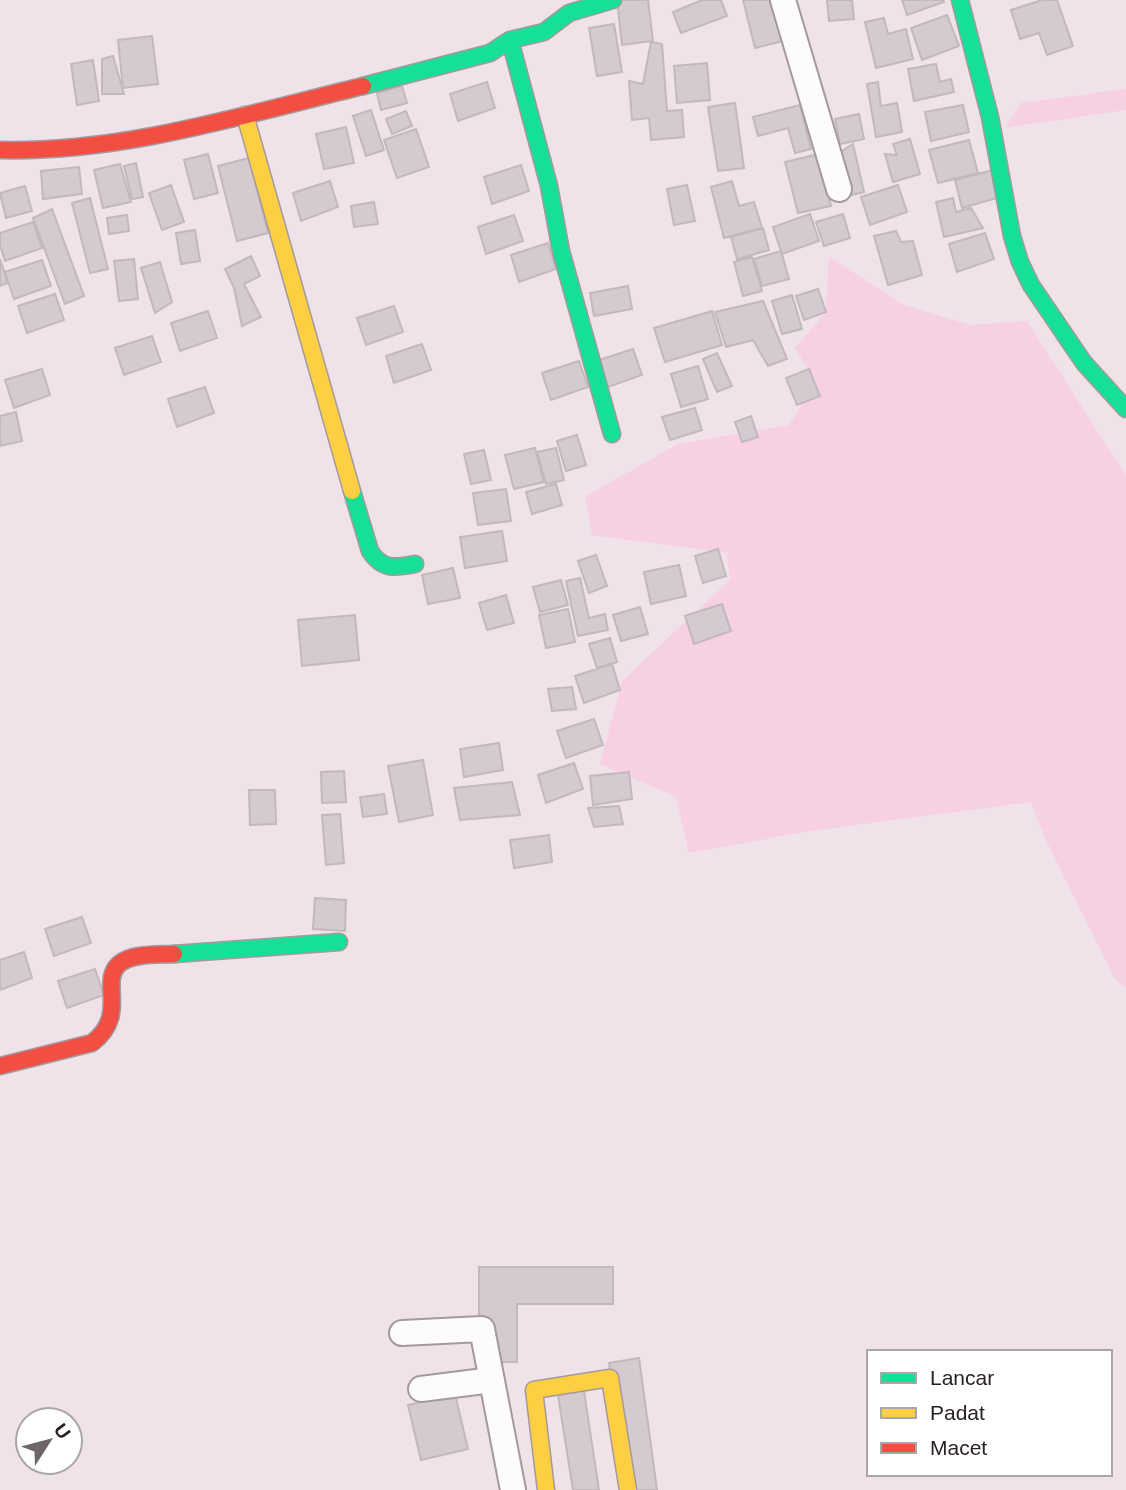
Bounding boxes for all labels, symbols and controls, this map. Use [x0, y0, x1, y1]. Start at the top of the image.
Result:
legend [867, 1350, 1112, 1476]
text: Lancar [930, 1366, 994, 1389]
text: Padat [930, 1401, 985, 1424]
north arrow [14, 1406, 84, 1476]
text: U [50, 1420, 75, 1443]
text: Macet [930, 1436, 987, 1459]

